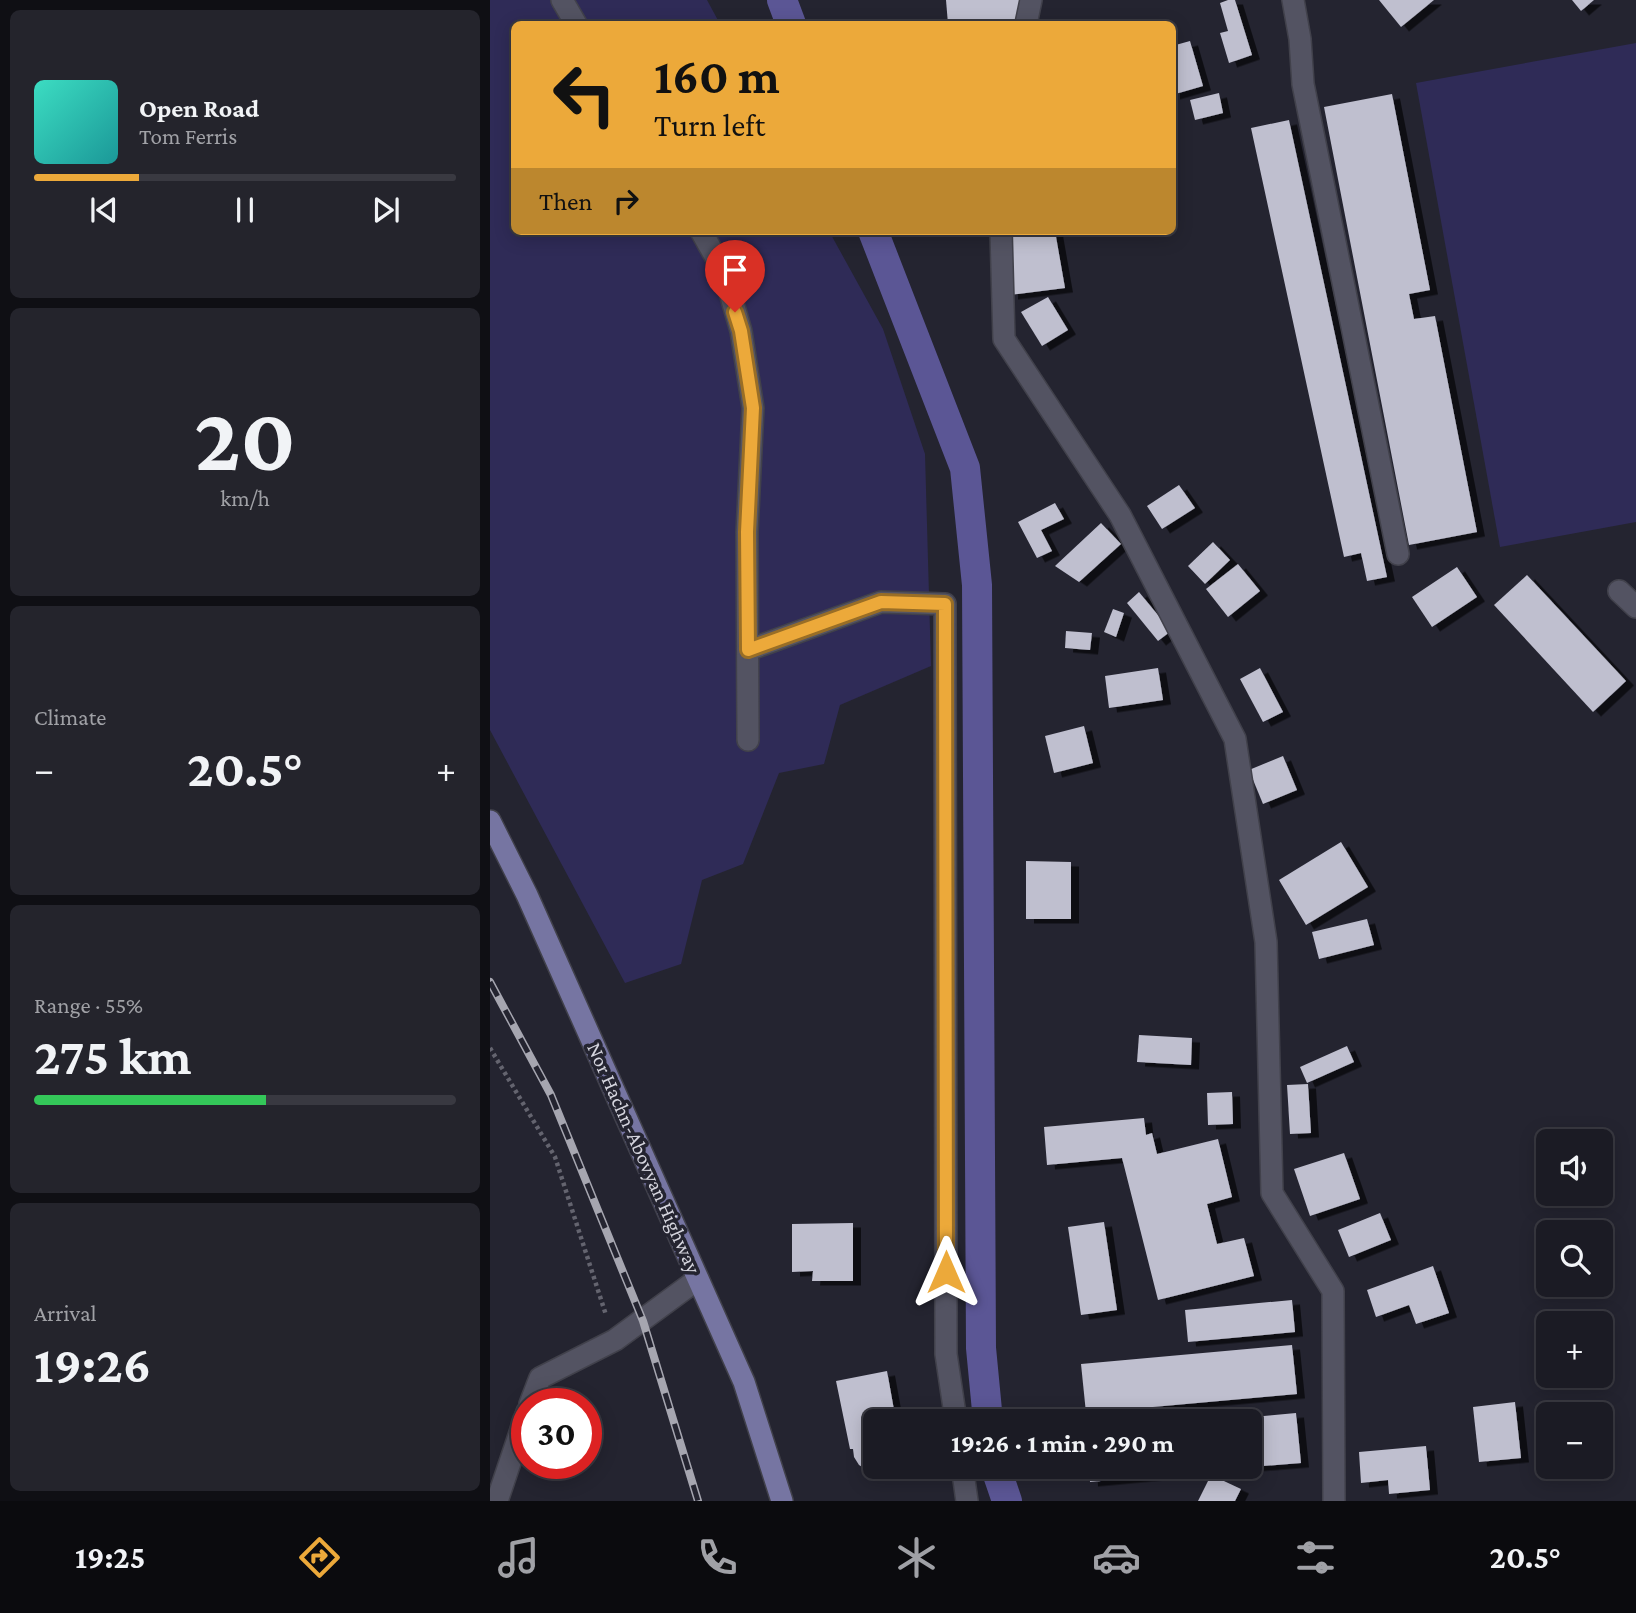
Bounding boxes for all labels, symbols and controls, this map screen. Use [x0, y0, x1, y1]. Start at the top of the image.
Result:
icon: left [539, 49, 630, 140]
text: 160 m [654, 49, 780, 104]
text: Open Road [139, 94, 259, 123]
text: Turn left [654, 107, 765, 143]
text: Tom Ferris [139, 123, 237, 149]
icon: right [607, 182, 645, 220]
text: Then [539, 187, 593, 216]
icon: previous [85, 191, 123, 229]
icon: pause [226, 191, 264, 229]
icon: next [367, 191, 405, 229]
pin [705, 240, 765, 312]
icon: arrive [716, 251, 754, 289]
text: 20 [194, 388, 296, 490]
text: km/h [220, 485, 270, 511]
text: Climate [34, 704, 106, 730]
text: 20.5° [187, 739, 303, 797]
text: − [34, 748, 54, 790]
text: + [436, 748, 456, 790]
text: Range · 55% [34, 992, 143, 1018]
text: 275 km [34, 1027, 191, 1085]
street label: Nor Hachn-Abovyan Highway [582, 1039, 706, 1278]
map controls [1536, 1129, 1613, 1479]
button: sound [1536, 1129, 1613, 1206]
button: search [1536, 1220, 1613, 1297]
position arrow [909, 1235, 983, 1309]
text: Arrival [34, 1300, 97, 1326]
button: + [1536, 1311, 1613, 1388]
text: 19:26 [34, 1335, 151, 1393]
speed limit sign: 30 [511, 1388, 602, 1479]
button: − [1536, 1402, 1613, 1479]
text: 19:26 · 1 min · 290 m [951, 1429, 1174, 1458]
icon: directions [295, 1533, 344, 1582]
icon: music [494, 1533, 543, 1582]
icon: phone [693, 1533, 742, 1582]
icon: climate [892, 1533, 941, 1582]
icon: car [1092, 1533, 1141, 1582]
icon: filters [1291, 1533, 1340, 1582]
text: 19:25 [75, 1539, 145, 1575]
text: 20.5° [1490, 1539, 1561, 1575]

